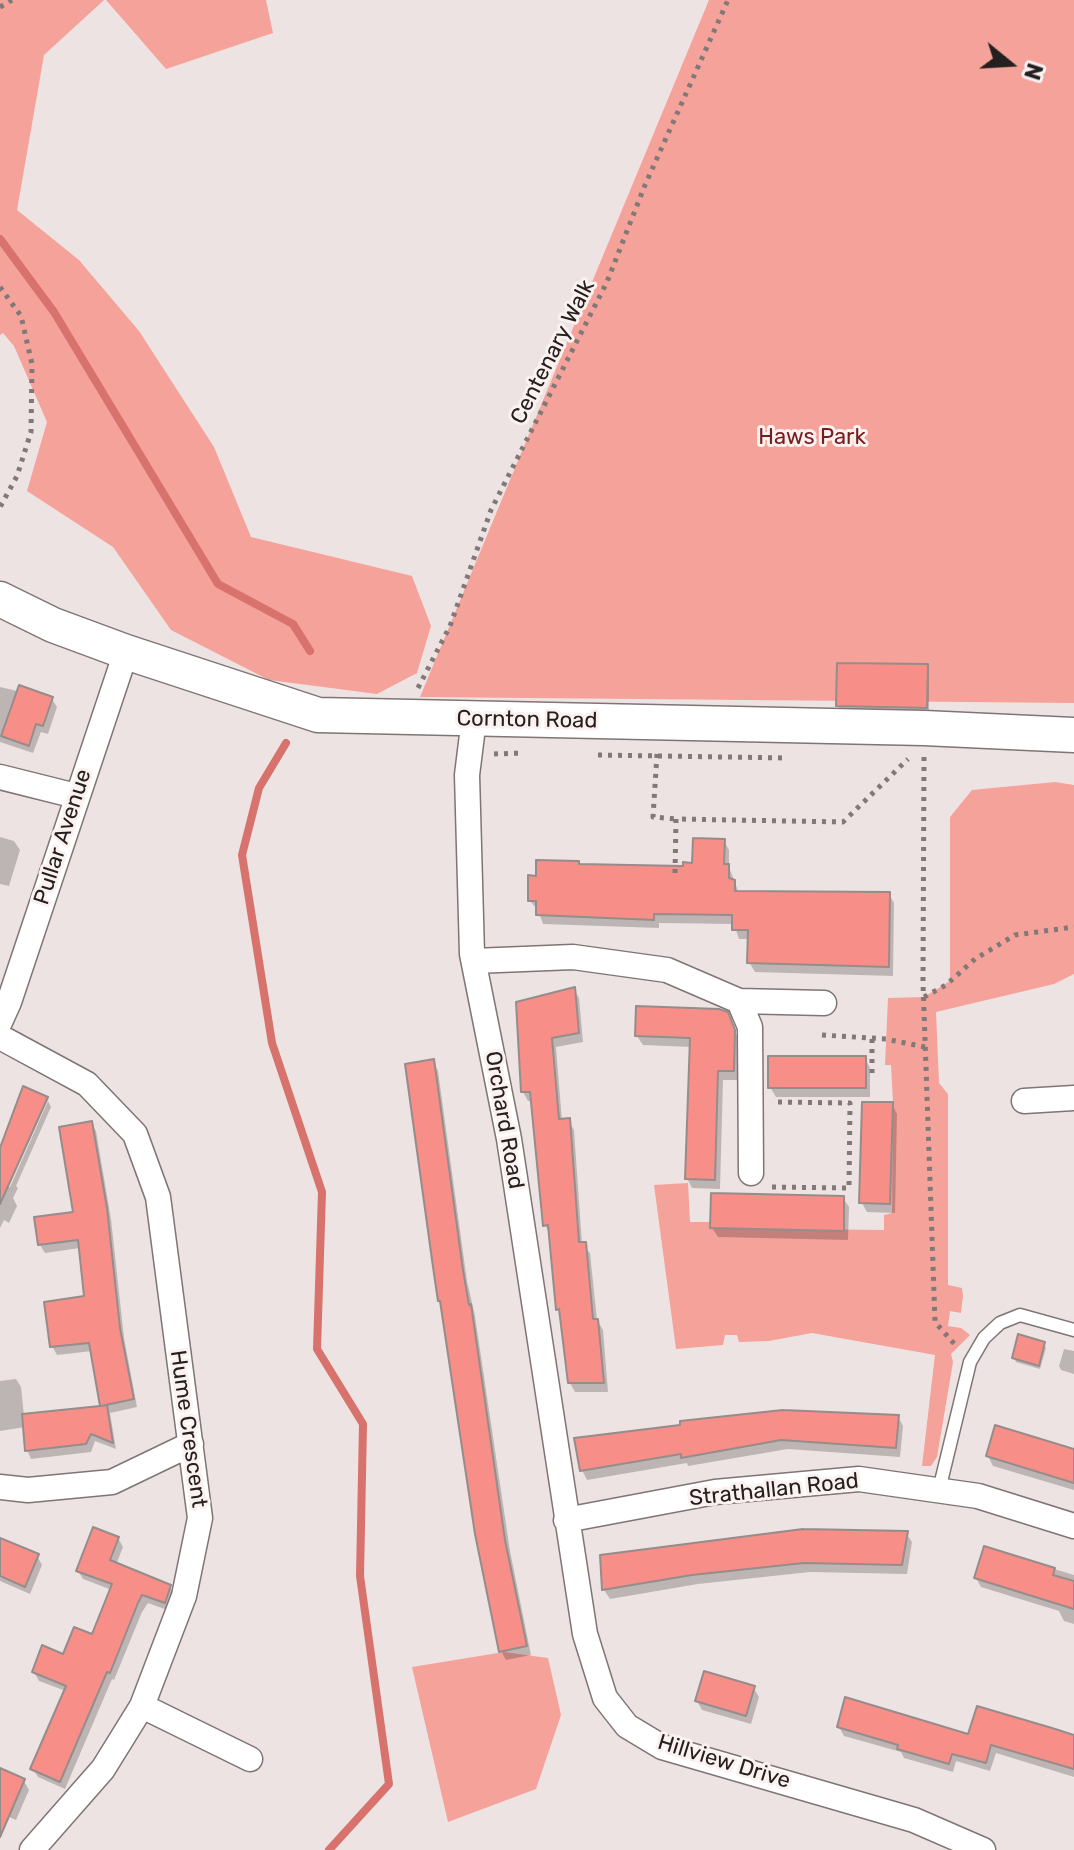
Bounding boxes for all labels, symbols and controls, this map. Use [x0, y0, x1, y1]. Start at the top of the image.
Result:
north arrow [970, 24, 1050, 104]
text: N [1018, 60, 1049, 83]
street label: Centenary Walk [505, 275, 601, 429]
park label: Haws Park [758, 425, 866, 451]
street label: Cornton Road [456, 706, 598, 734]
street label: Pullar Avenue [29, 766, 97, 908]
street label: Orchard Road [479, 1049, 529, 1191]
street label: Hume Crescent [164, 1349, 212, 1509]
street label: Strathallan Road [688, 1468, 860, 1512]
street label: Hillview Drive [655, 1729, 793, 1795]

